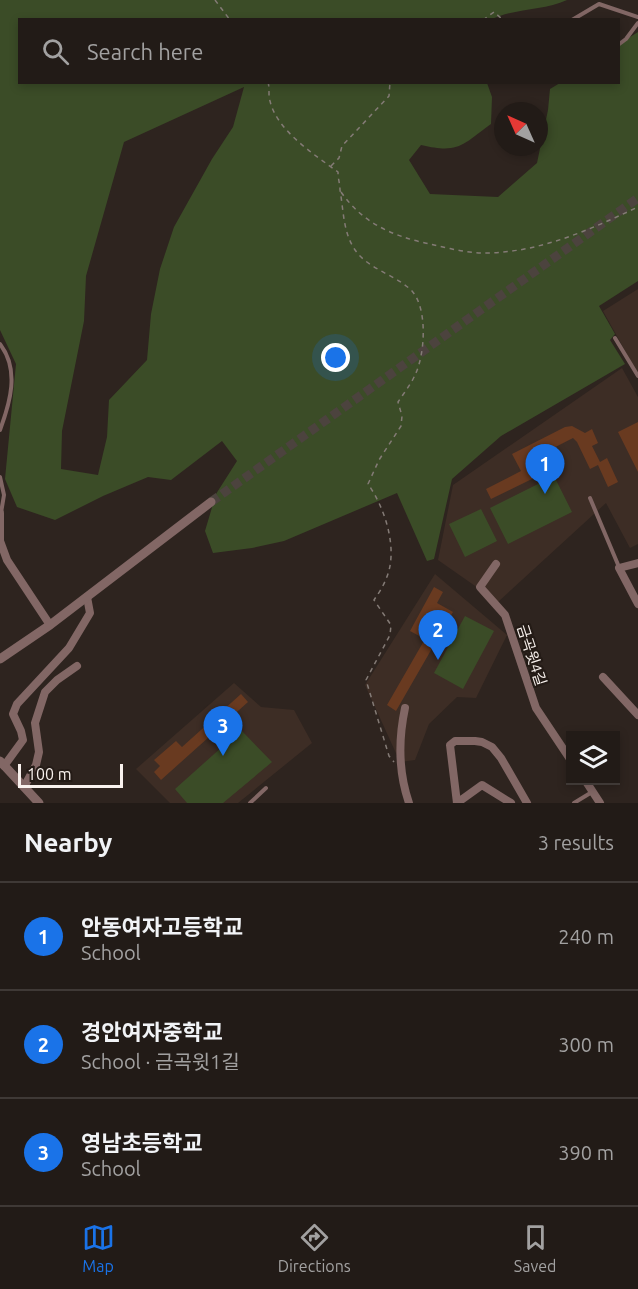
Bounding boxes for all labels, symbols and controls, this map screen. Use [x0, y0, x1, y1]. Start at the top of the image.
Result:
search box [18, 18, 620, 84]
icon: search [39, 35, 72, 68]
text: Search here [87, 39, 203, 64]
north arrow [494, 102, 548, 156]
your location [321, 343, 350, 372]
pin: 1 [526, 444, 564, 494]
pin: 2 [418, 610, 458, 660]
street label: 금곡윗4길 [514, 622, 550, 688]
pin: 3 [204, 706, 242, 756]
map controls [566, 731, 620, 785]
button: layers [566, 731, 620, 785]
scale bar [18, 761, 123, 788]
text: 100 m [27, 765, 72, 783]
text: Nearby [24, 828, 112, 857]
text: 3 results [538, 831, 614, 854]
text: 안동여자고등학교 [81, 914, 243, 939]
text: 1 [38, 925, 49, 948]
text: 240 m [558, 925, 614, 948]
text: School [81, 941, 141, 964]
text: 경안여자중학교 [81, 1019, 223, 1044]
text: 2 [38, 1033, 49, 1056]
text: 300 m [558, 1033, 614, 1056]
text: School · 금곡윗1길 [81, 1050, 240, 1073]
text: 영남초등학교 [81, 1130, 202, 1155]
text: 3 [38, 1141, 49, 1164]
text: 390 m [558, 1141, 614, 1164]
text: School [81, 1157, 141, 1180]
tab: Map [82, 1221, 115, 1275]
tab: Directions [278, 1221, 351, 1275]
tab: Saved [514, 1221, 556, 1275]

